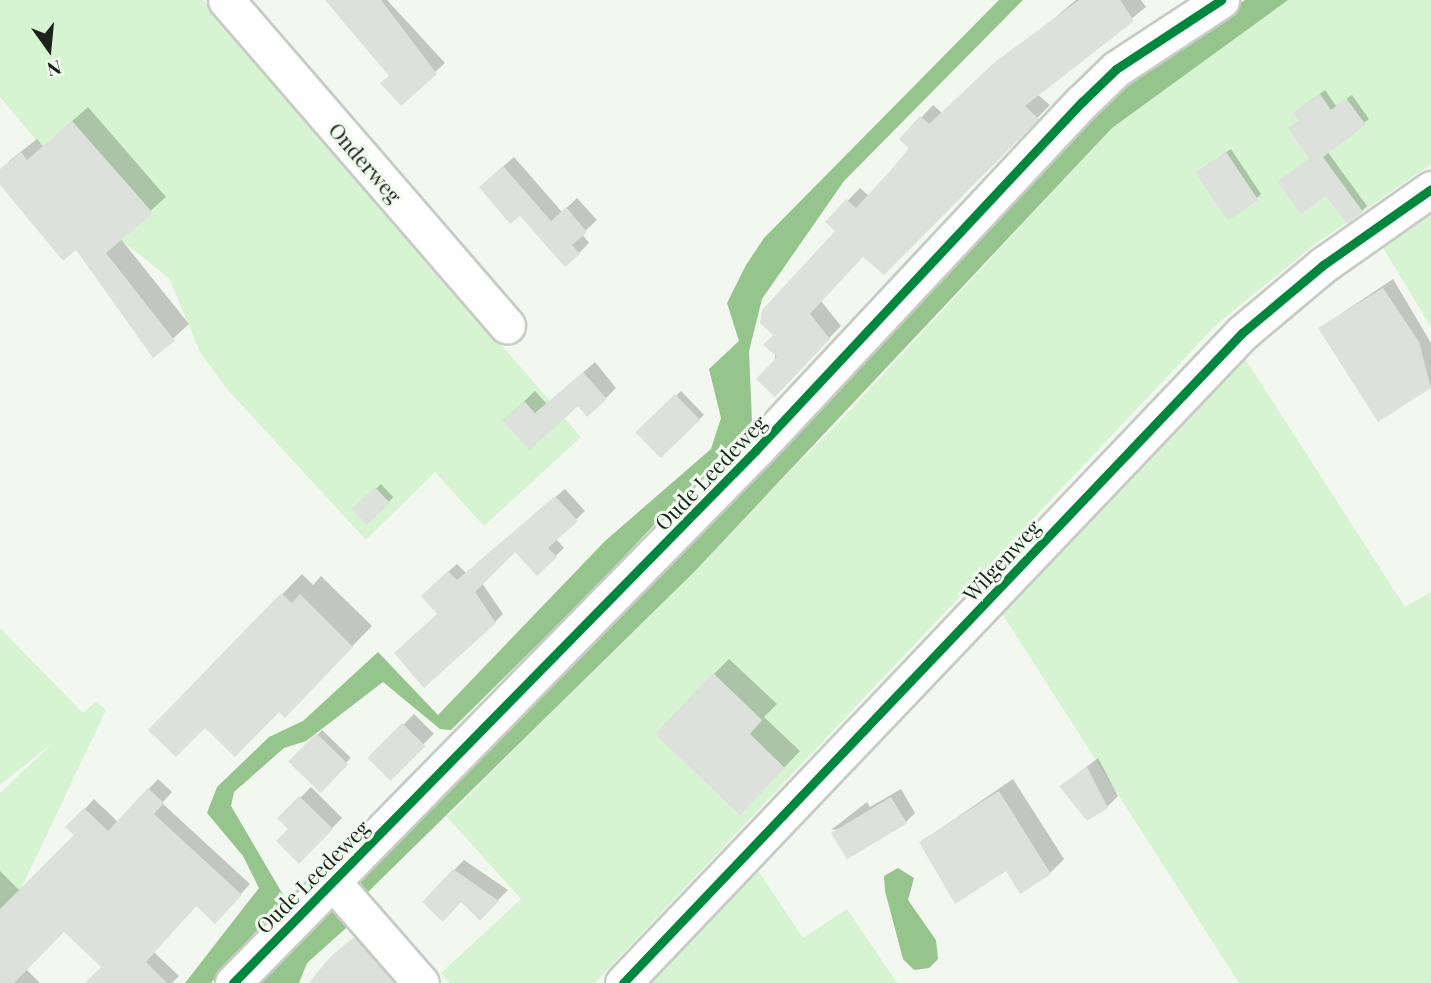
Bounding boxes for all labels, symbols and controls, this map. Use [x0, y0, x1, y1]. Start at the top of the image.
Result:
north arrow [14, 14, 84, 84]
text: N [44, 55, 64, 84]
street label: Onderweg [324, 117, 408, 207]
street label: Oude Leedeweg [649, 409, 771, 535]
street label: Wilgenweg [957, 514, 1045, 606]
street label: Oude Leedeweg [250, 814, 374, 938]

